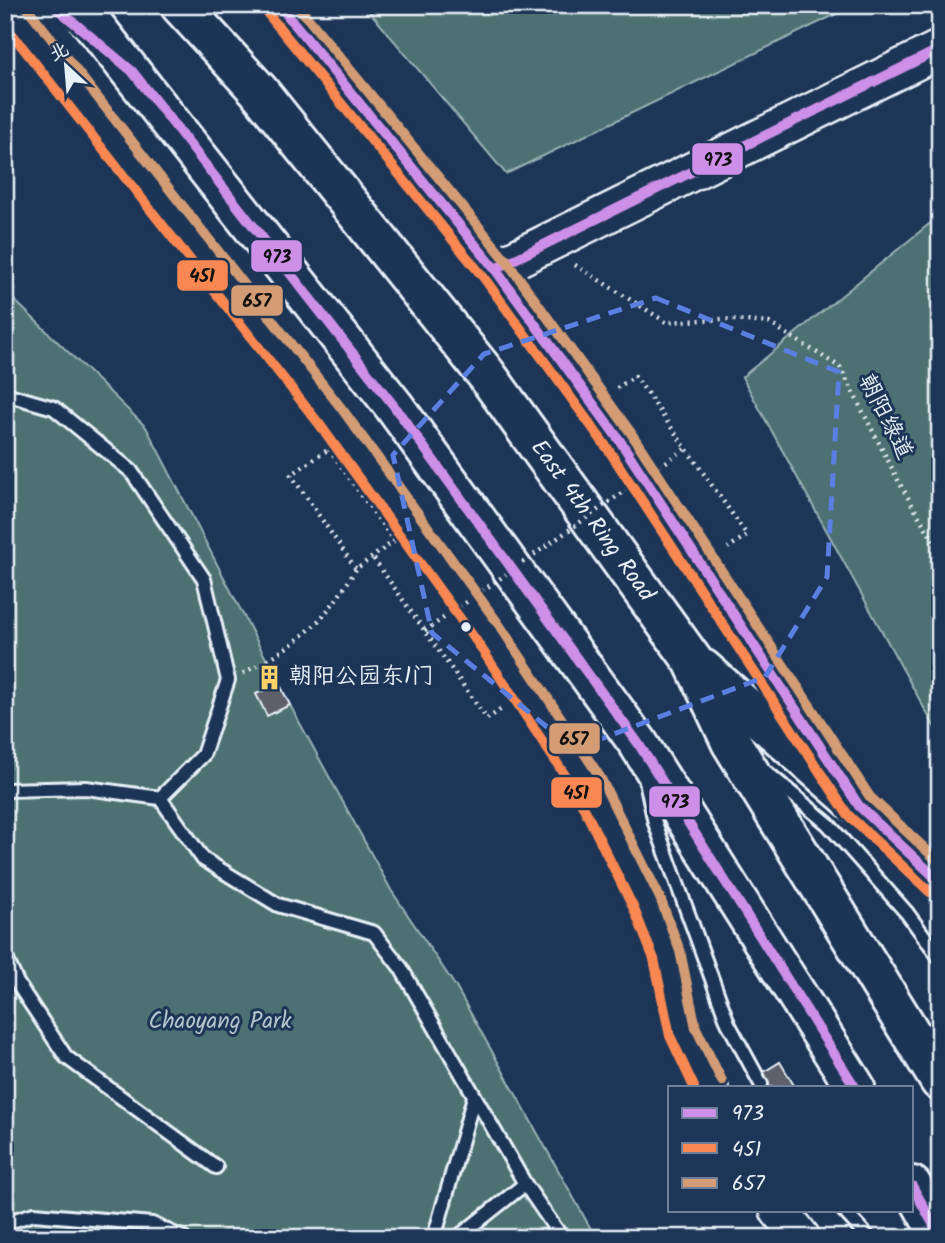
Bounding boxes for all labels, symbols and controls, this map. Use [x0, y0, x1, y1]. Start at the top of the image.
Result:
north arrow [32, 32, 102, 102]
text: 北 [44, 35, 75, 70]
line badge: 973 [691, 142, 744, 176]
text: 973 [704, 146, 732, 176]
line badge: 973 [250, 239, 303, 273]
text: 973 [263, 243, 291, 273]
line badge: 451 [176, 259, 229, 292]
text: 451 [189, 262, 215, 292]
line badge: 657 [230, 284, 284, 317]
text: 657 [243, 287, 272, 317]
street label: 朝阳绿道 [848, 368, 922, 466]
street label: East 4th Ring Road [521, 432, 664, 610]
unlabelled marker [459, 620, 473, 634]
place label: 朝阳公园东1门 [289, 659, 434, 695]
building icon: 朝阳公园东1门 [255, 663, 283, 691]
line badge: 657 [548, 722, 601, 755]
text: 657 [560, 725, 589, 755]
line badge: 451 [550, 776, 603, 809]
text: 451 [563, 779, 589, 809]
line badge: 973 [648, 785, 701, 818]
text: 973 [661, 788, 689, 818]
park label: Chaoyang Park [149, 1004, 292, 1040]
legend [668, 1086, 914, 1212]
text: 973 [732, 1098, 764, 1131]
text: 451 [732, 1134, 761, 1167]
text: 657 [732, 1168, 766, 1201]

